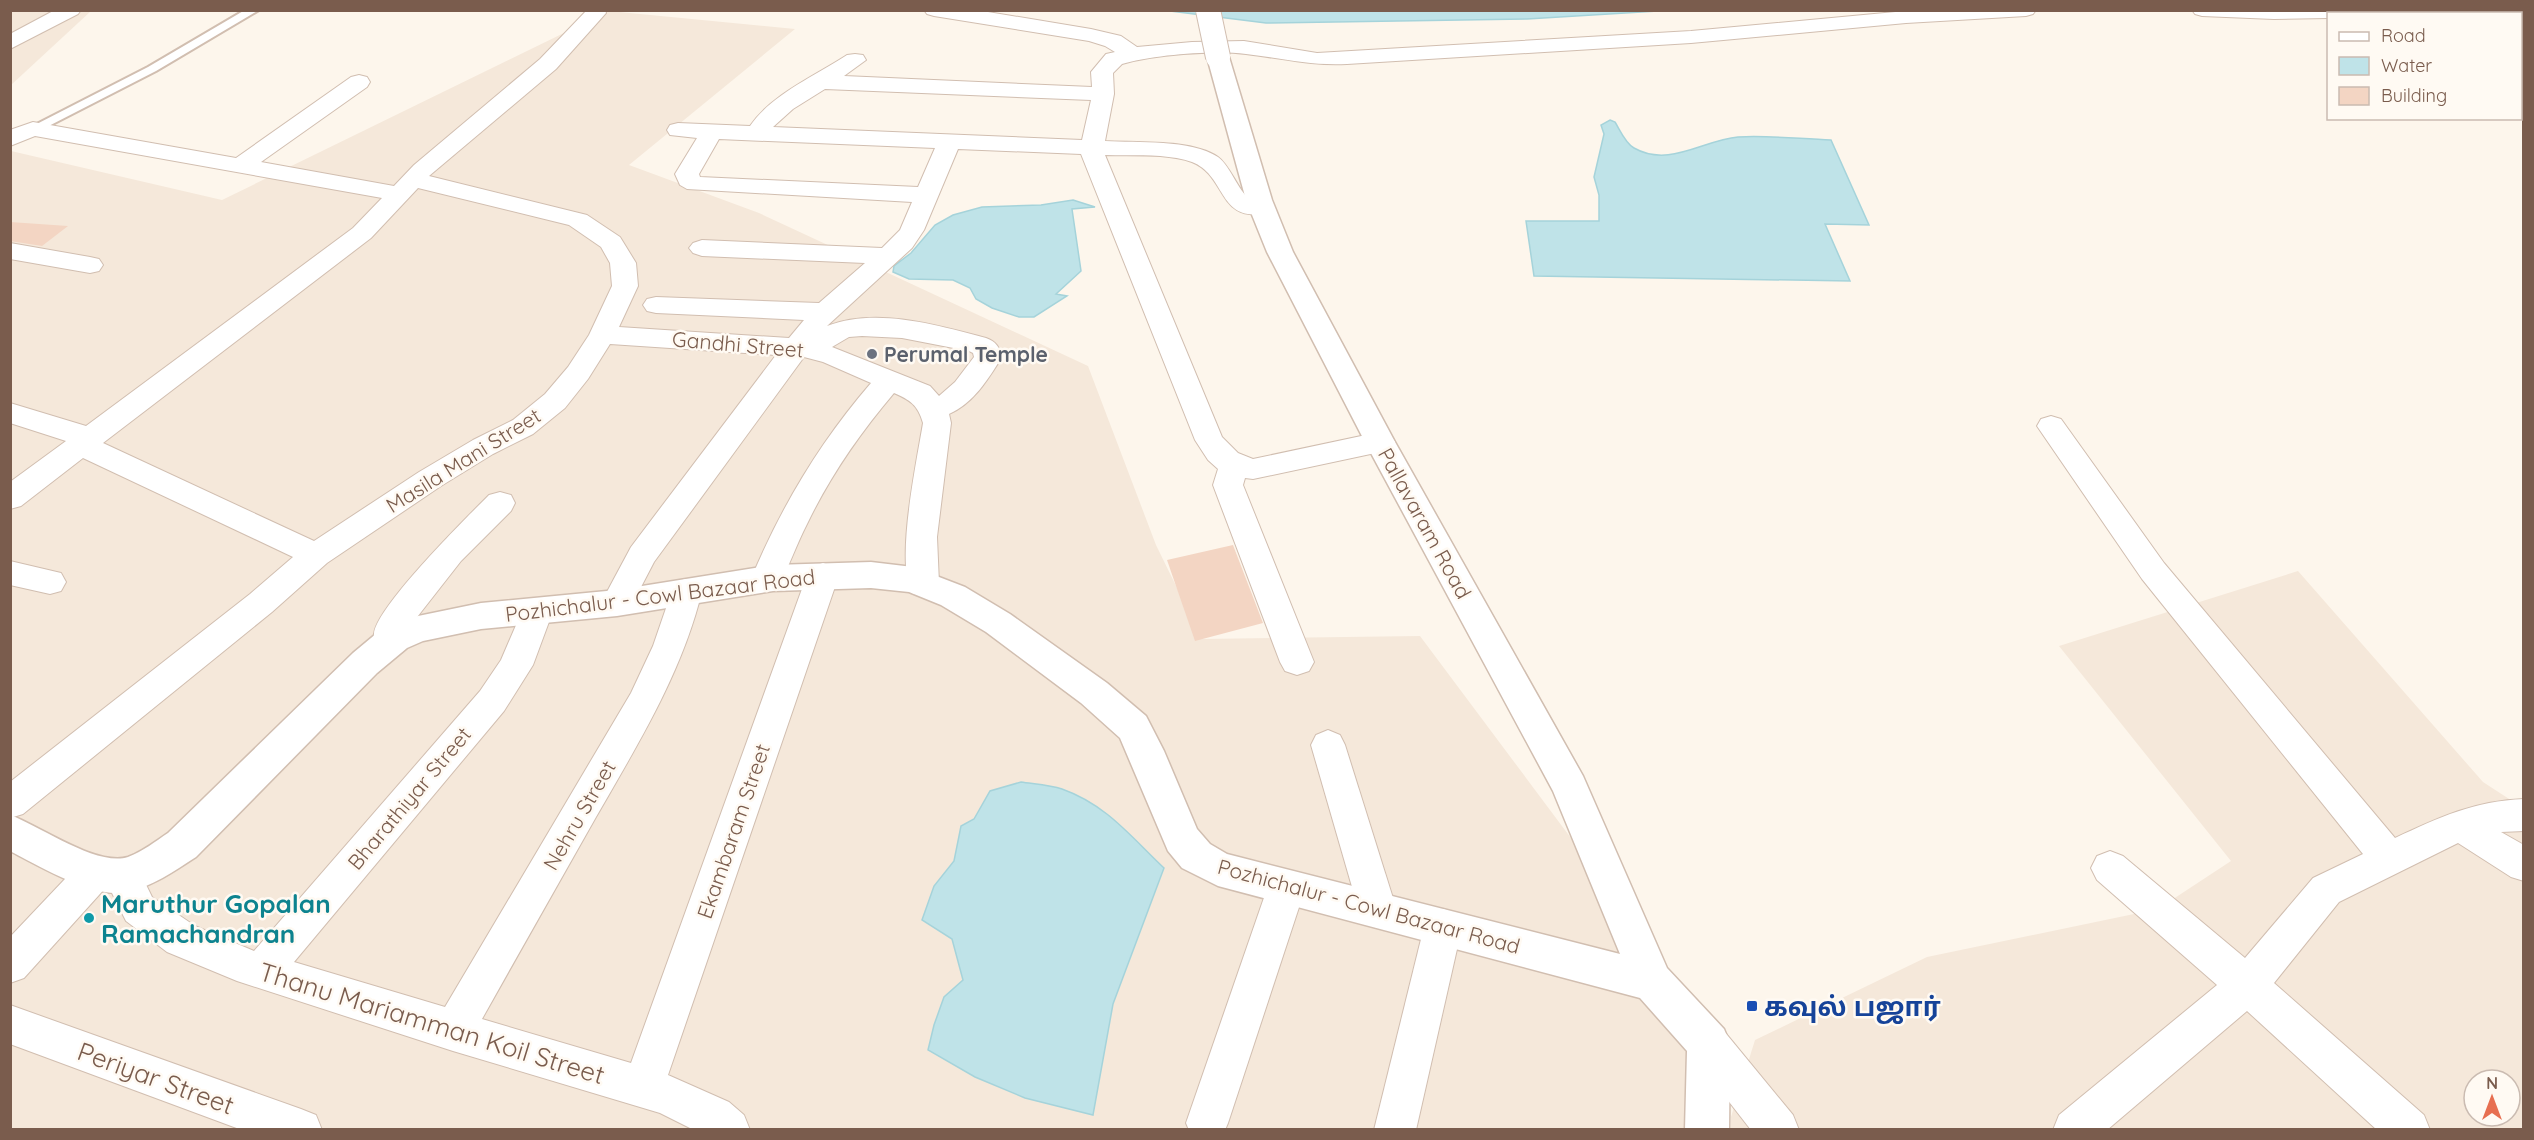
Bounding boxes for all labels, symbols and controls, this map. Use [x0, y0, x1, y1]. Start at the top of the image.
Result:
legend [2327, 12, 2522, 120]
text: Road [2381, 24, 2426, 47]
text: Water [2381, 54, 2432, 77]
text: Building [2381, 84, 2447, 107]
street label: Gandhi Street [671, 325, 805, 363]
place label: Perumal Temple [884, 341, 1048, 367]
marker: Perumal Temple [865, 347, 879, 361]
street label: Masila Mani Street [381, 402, 545, 518]
street label: Pallavaram Road [1373, 443, 1477, 603]
street label: Pozhichalur - Cowl Bazaar Road [504, 563, 816, 627]
street label: Bharathiyar Street [342, 721, 476, 875]
street label: Ekambaram Street [691, 740, 775, 922]
street label: Nehru Street [537, 756, 621, 874]
street label: Pozhichalur - Cowl Bazaar Road [1215, 853, 1523, 959]
place label: Maruthur Gopalan Ramachandran [101, 887, 331, 950]
marker: Maruthur Gopalan Ramachandran [82, 911, 96, 925]
street label: Thanu Mariamman Koil Street [255, 955, 609, 1091]
place label: கவுல் பஜார் [1764, 990, 1941, 1024]
marker: கவுல் பஜார் [1745, 999, 1759, 1013]
street label: Periyar Street [73, 1034, 239, 1122]
north arrow [2462, 1068, 2522, 1128]
text: N [2486, 1073, 2498, 1093]

